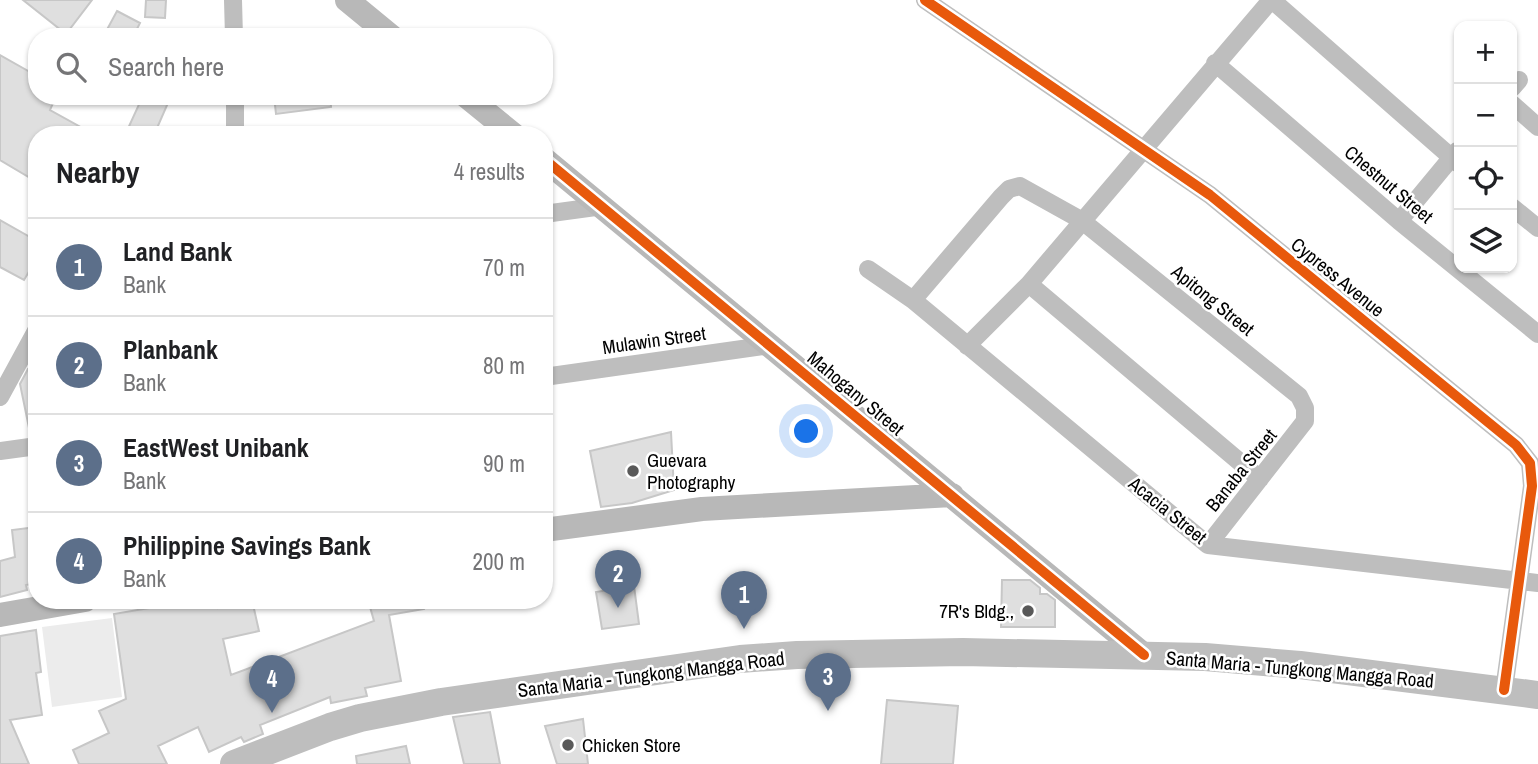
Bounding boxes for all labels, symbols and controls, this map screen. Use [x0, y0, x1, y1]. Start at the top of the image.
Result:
map controls [1454, 21, 1517, 273]
button: + [1454, 21, 1517, 84]
search box [28, 28, 553, 105]
icon: search [52, 48, 90, 86]
text: Search here [108, 49, 224, 84]
button: − [1454, 84, 1517, 147]
street label: Chestnut Street [1339, 139, 1439, 229]
button: locate [1454, 147, 1517, 210]
text: Nearby [56, 152, 139, 192]
text: 4 results [454, 156, 525, 187]
button: layers [1454, 210, 1517, 273]
street label: Cypress Avenue [1286, 231, 1390, 323]
text: Land Bank [123, 234, 232, 269]
text: 1 [74, 252, 84, 283]
text: 70 m [483, 252, 525, 283]
street label: Apitong Street [1165, 258, 1260, 342]
text: Bank [123, 269, 166, 300]
street label: Mulawin Street [601, 320, 708, 360]
text: Planbank [123, 332, 218, 367]
street label: Mahogany Street [802, 345, 910, 442]
text: 2 [74, 350, 84, 381]
text: 80 m [483, 350, 525, 381]
text: Bank [123, 367, 166, 398]
your location [789, 414, 823, 448]
street label: Banaba Street [1200, 423, 1283, 517]
text: EastWest Unibank [123, 430, 309, 465]
place label: Guevara Photography [647, 447, 736, 495]
text: 3 [74, 448, 84, 479]
text: 90 m [483, 448, 525, 479]
marker: Guevara Photography [625, 463, 641, 479]
text: Bank [123, 465, 166, 496]
street label: Acacia Street [1123, 470, 1213, 550]
text: Philippine Savings Bank [123, 528, 371, 563]
text: 4 [74, 546, 84, 577]
text: 200 m [473, 546, 525, 577]
pin: 2 [595, 550, 641, 608]
text: Bank [123, 563, 166, 594]
pin: 1 [721, 571, 767, 629]
place label: 7R's Bldg., [939, 598, 1014, 624]
marker: 7R's Bldg., [1020, 603, 1036, 619]
street label: Santa Maria - Tungkong Mangga Road [1165, 644, 1435, 694]
street label: Santa Maria - Tungkong Mangga Road [516, 645, 786, 703]
pin: 3 [805, 653, 851, 711]
pin: 4 [249, 655, 295, 713]
place label: Chicken Store [582, 732, 681, 758]
marker: Chicken Store [560, 737, 576, 753]

